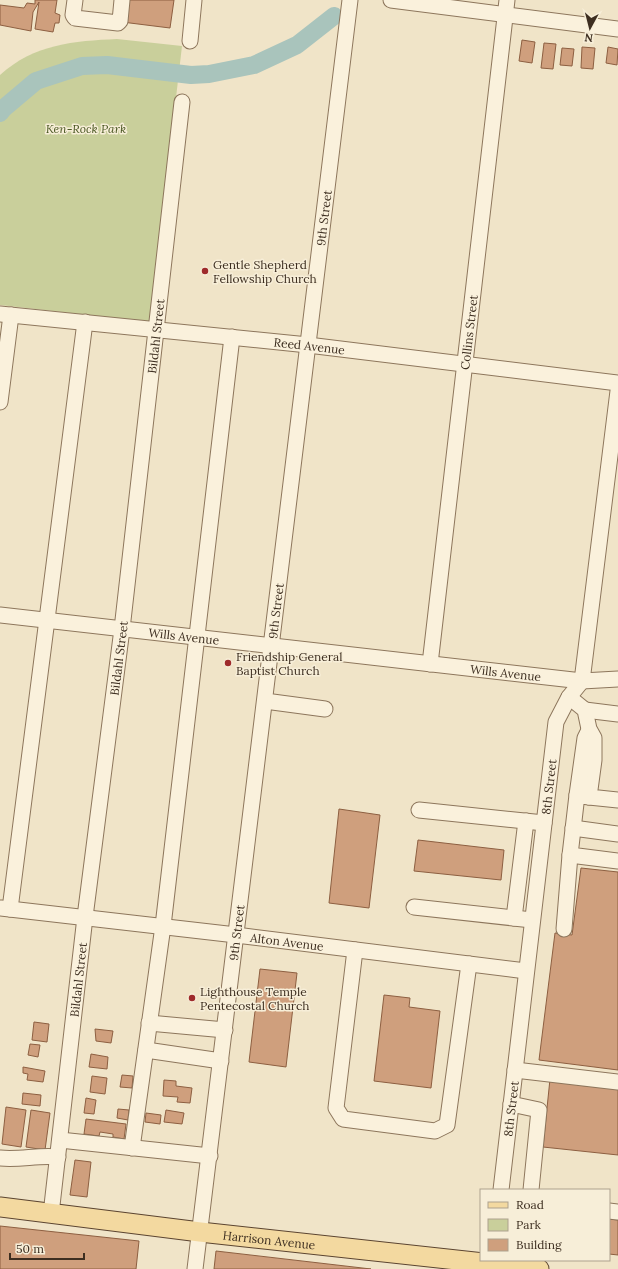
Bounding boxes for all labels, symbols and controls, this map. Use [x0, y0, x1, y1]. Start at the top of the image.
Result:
north arrow [570, 8, 610, 48]
text: N [583, 30, 594, 45]
park label: Ken-Rock Park [46, 121, 126, 136]
street label: 9th Street [313, 189, 334, 247]
place label: Gentle Shepherd Fellowship Church [213, 257, 317, 286]
marker: Gentle Shepherd Fellowship Church [200, 266, 210, 276]
street label: Collins Street [457, 294, 480, 371]
street label: Bildahl Street [144, 298, 167, 374]
street label: Reed Avenue [273, 334, 346, 357]
street label: 9th Street [265, 582, 286, 640]
street label: Bildahl Street [106, 620, 130, 696]
street label: Wills Avenue [148, 624, 221, 647]
place label: Friendship General Baptist Church [236, 649, 342, 678]
marker: Friendship General Baptist Church [223, 658, 233, 668]
street label: Wills Avenue [470, 661, 542, 684]
street label: 8th Street [538, 758, 559, 815]
street label: 9th Street [225, 903, 247, 961]
street label: Alton Avenue [249, 929, 325, 953]
street label: Bildahl Street [66, 941, 90, 1018]
place label: Lighthouse Temple Pentecostal Church [200, 984, 310, 1013]
marker: Lighthouse Temple Pentecostal Church [187, 993, 197, 1003]
street label: 8th Street [500, 1080, 521, 1137]
legend [480, 1189, 610, 1261]
text: Road [516, 1197, 544, 1212]
text: Park [516, 1217, 542, 1232]
street label: Harrison Avenue [222, 1227, 317, 1252]
scale bar [10, 1235, 84, 1261]
text: Building [516, 1237, 562, 1252]
text: 50 m [16, 1241, 44, 1256]

